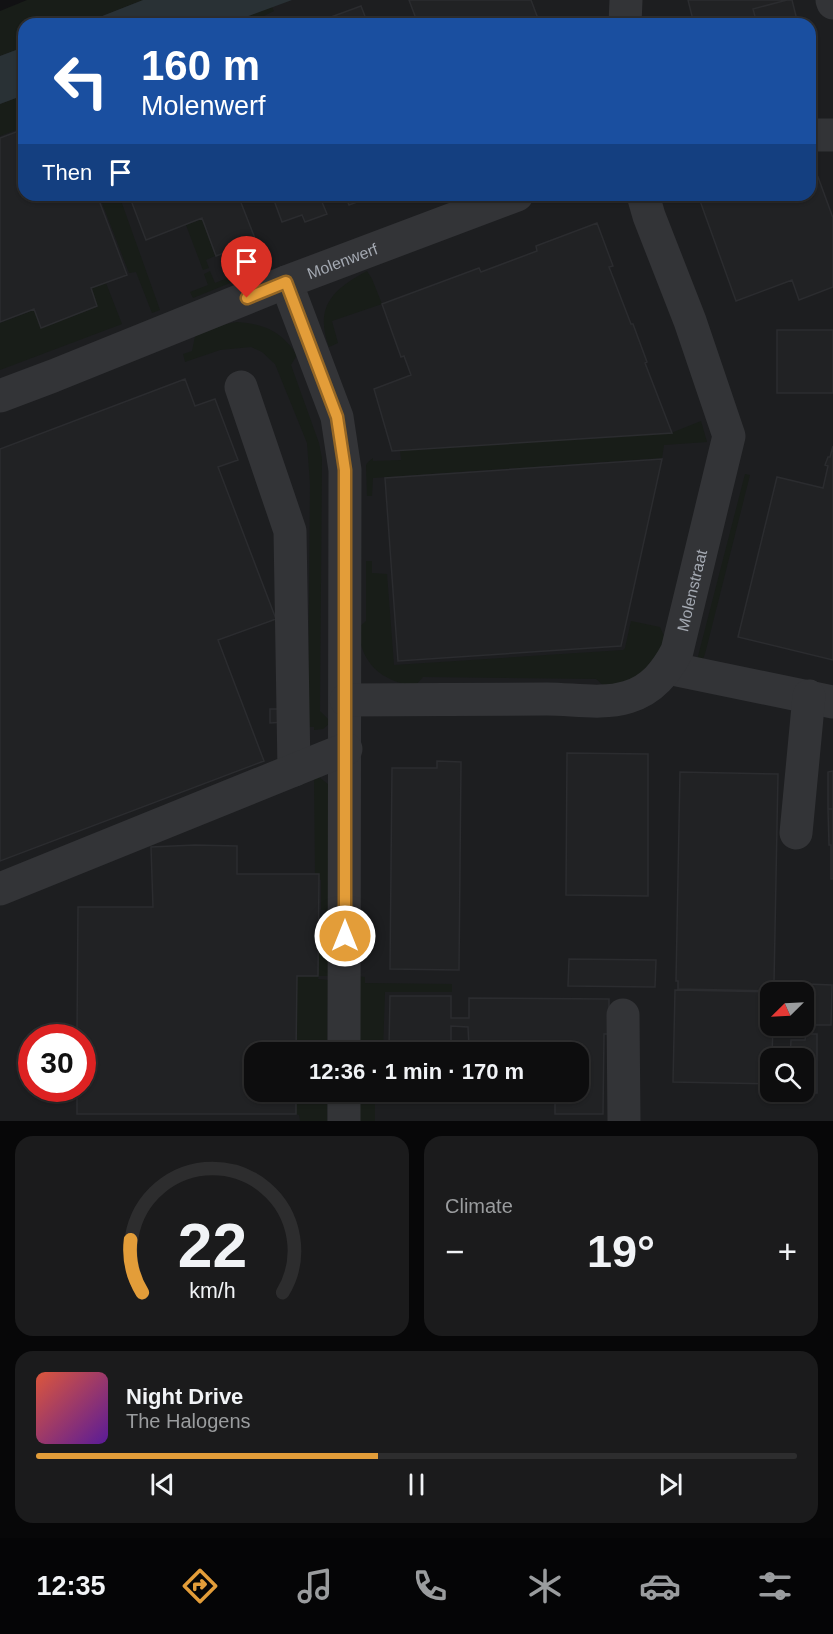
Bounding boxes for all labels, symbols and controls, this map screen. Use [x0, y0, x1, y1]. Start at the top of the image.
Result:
icon: left [42, 42, 120, 120]
text: 160 m [141, 42, 260, 89]
text: Molenwerf [141, 91, 266, 121]
icon: arrive [104, 156, 137, 189]
text: Then [42, 160, 92, 185]
pin [221, 236, 272, 298]
street label: Molenwerf [305, 240, 380, 282]
icon: arrive [230, 245, 263, 278]
street label: Molenstraat [674, 547, 710, 633]
position arrow [313, 904, 377, 968]
north arrow [760, 982, 814, 1036]
map controls [760, 982, 814, 1102]
speed limit sign: 30 [18, 1024, 96, 1102]
button: search [760, 1048, 814, 1102]
text: 12:36 · 1 min · 170 m [309, 1059, 524, 1084]
text: Climate [445, 1195, 513, 1217]
text: 22 [177, 1211, 247, 1280]
text: 19° [587, 1226, 655, 1277]
text: − [445, 1233, 464, 1270]
text: + [778, 1233, 797, 1270]
text: km/h [189, 1279, 235, 1303]
text: Night Drive [126, 1384, 243, 1409]
text: The Halogens [126, 1410, 251, 1432]
icon: previous [146, 1468, 179, 1501]
icon: pause [400, 1468, 433, 1501]
icon: next [654, 1468, 687, 1501]
icon: directions [179, 1565, 221, 1607]
icon: music [294, 1565, 336, 1607]
icon: phone [409, 1565, 451, 1607]
icon: climate [524, 1565, 566, 1607]
icon: car [639, 1565, 681, 1607]
icon: filters [754, 1565, 796, 1607]
text: 12:35 [37, 1571, 106, 1601]

